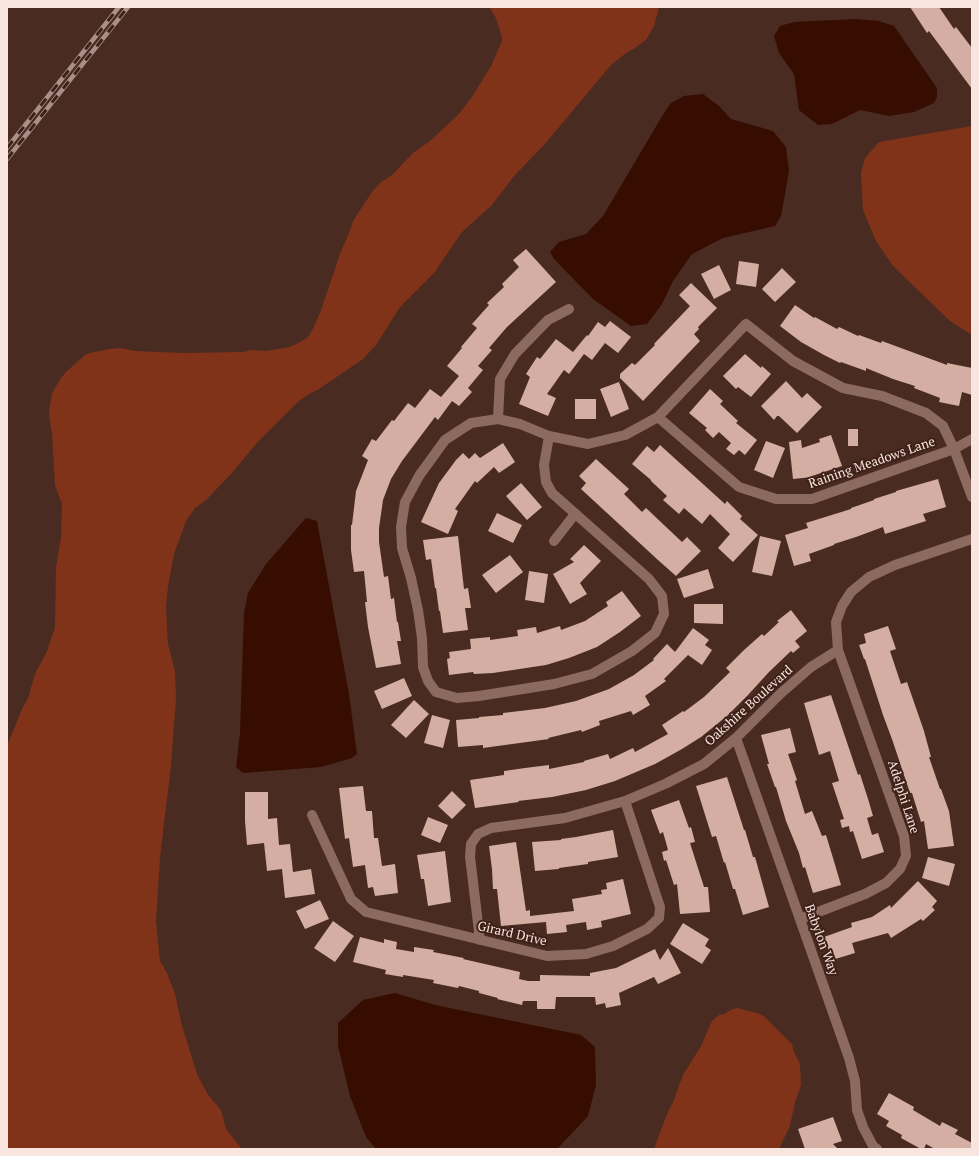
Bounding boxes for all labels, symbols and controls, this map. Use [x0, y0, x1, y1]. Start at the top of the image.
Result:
street label: Raining Meadows Lane [807, 434, 937, 492]
street label: Oakshire Boulevard [702, 662, 796, 750]
street label: Adelphi Lane [884, 758, 922, 836]
street label: Babylon Way [801, 902, 841, 978]
street label: Girard Drive [476, 918, 548, 950]

